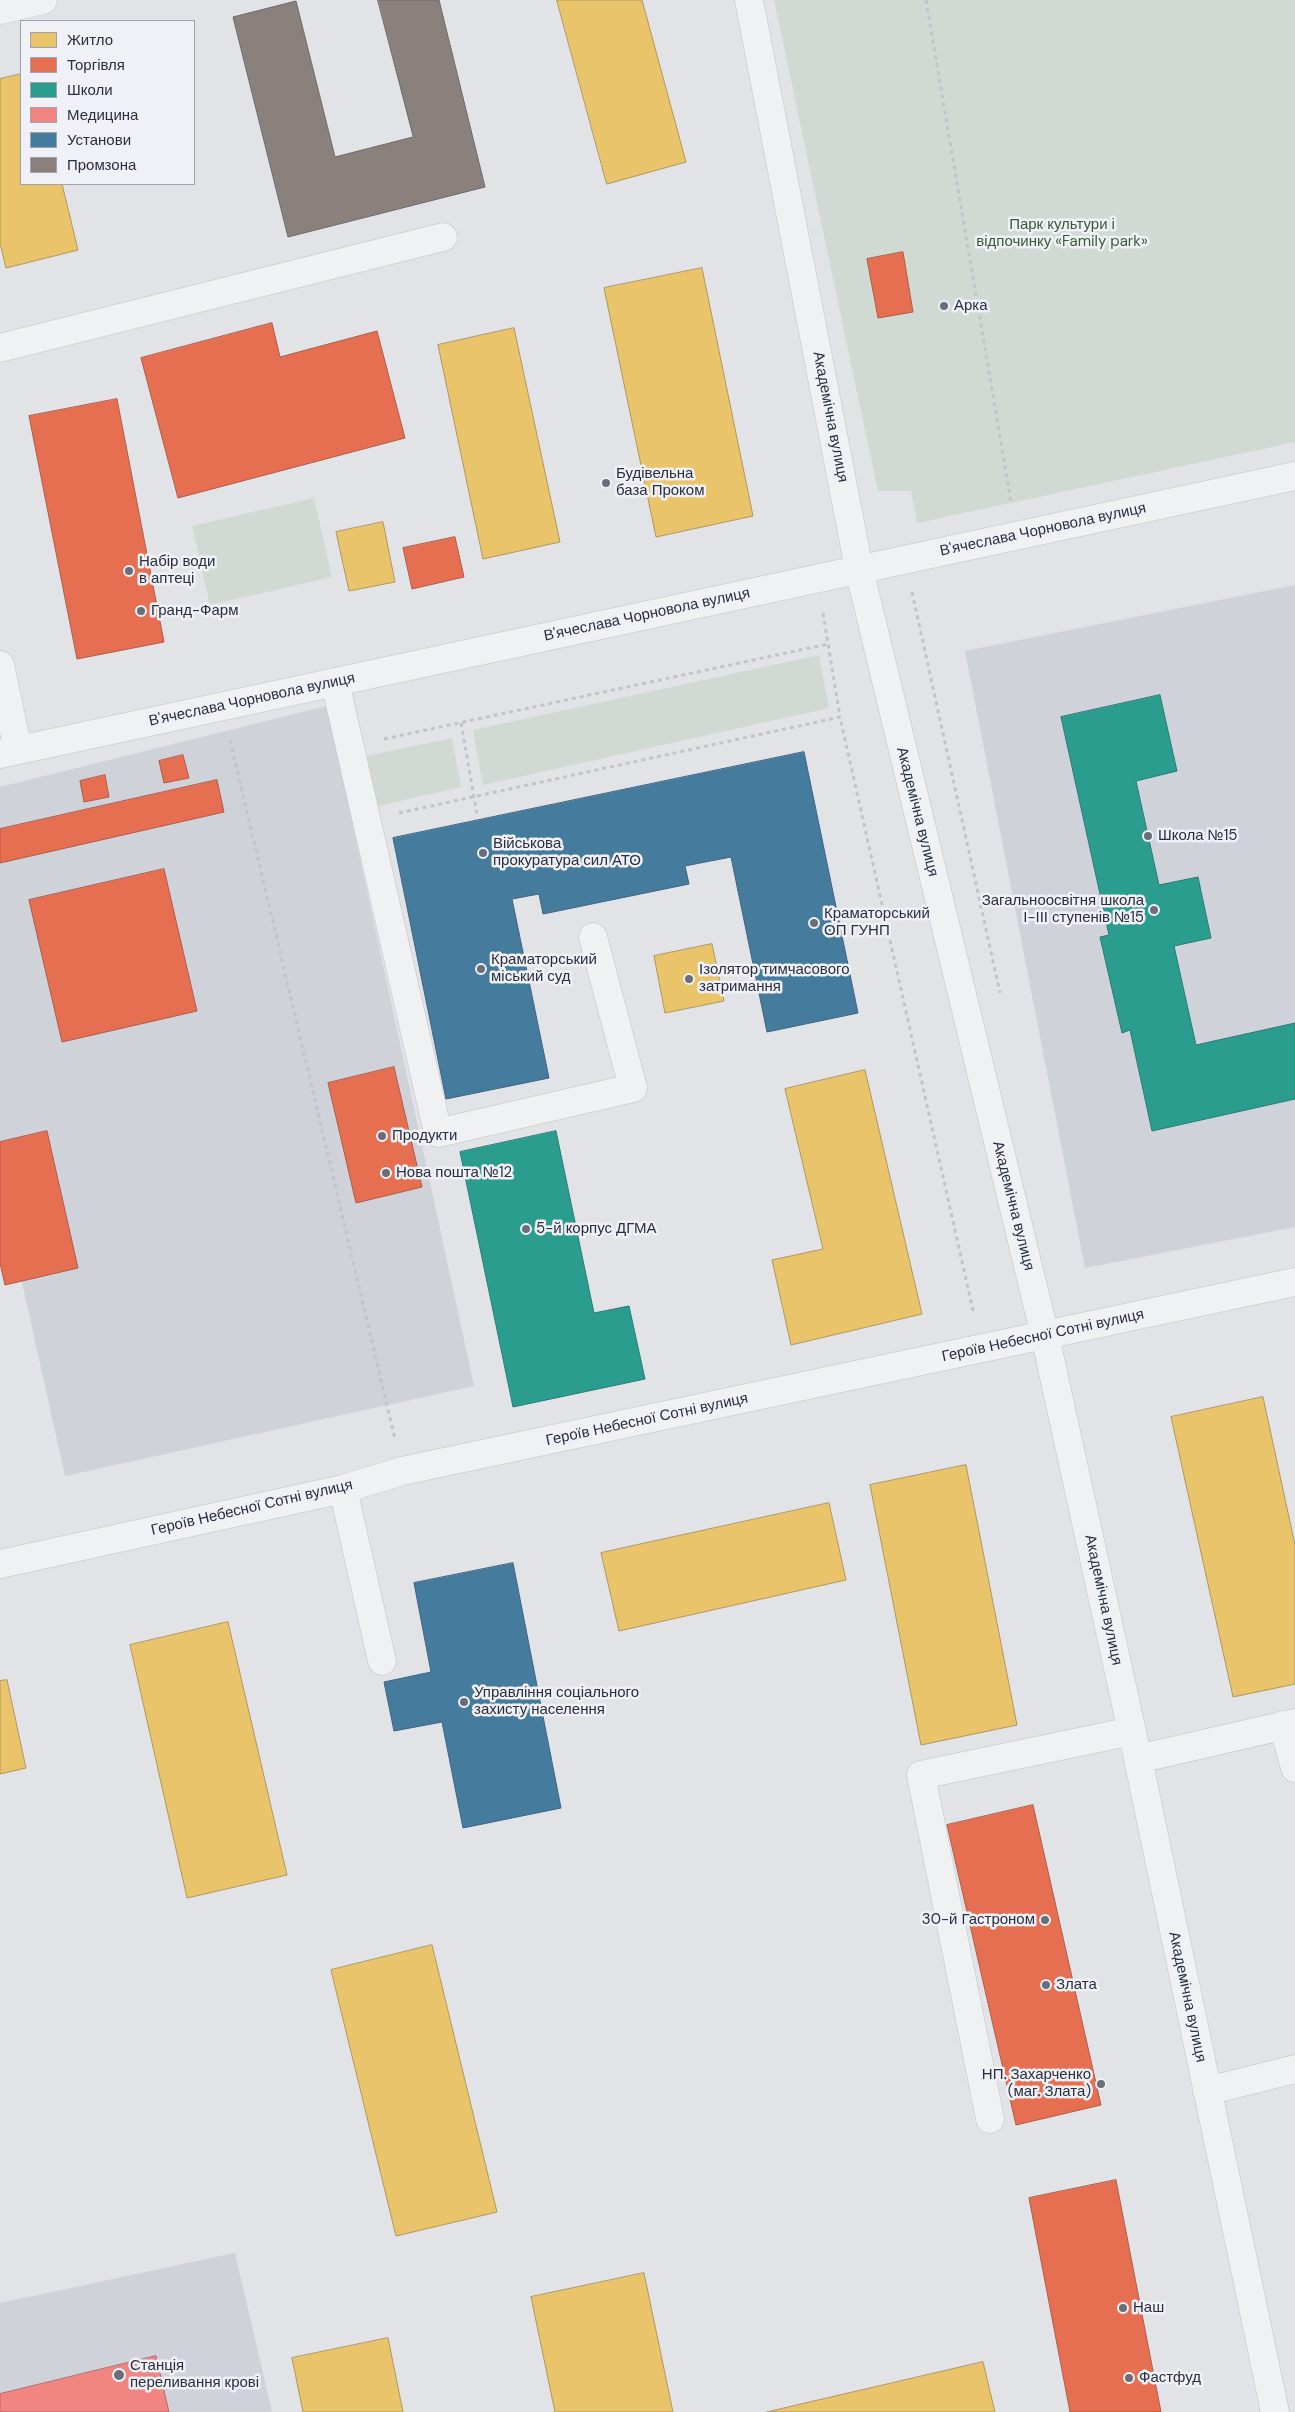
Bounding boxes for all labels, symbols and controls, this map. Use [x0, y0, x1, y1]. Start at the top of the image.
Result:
legend [20, 20, 195, 185]
text: Житло [67, 30, 113, 50]
text: Торгівля [67, 55, 125, 75]
text: Школи [67, 80, 113, 100]
text: Медицина [67, 105, 138, 125]
text: Установи [67, 130, 131, 150]
text: Промзона [67, 155, 136, 175]
park label: Парк культури і відпочинку «Family park» [976, 216, 1148, 251]
place label: Арка [954, 297, 988, 315]
marker: Арка [938, 300, 950, 312]
street label: Академічна вулиця [808, 350, 852, 484]
place label: Будівельна база Проком [616, 465, 704, 500]
marker: Будівельна база Проком [600, 477, 612, 489]
street label: В'ячеслава Чорновола вулиця [938, 499, 1148, 561]
place label: Набір води в аптеці [139, 553, 215, 588]
marker: Набір води в аптеці [123, 565, 135, 577]
street label: В'ячеслава Чорновола вулиця [542, 584, 752, 646]
place label: Гранд-Фарм [151, 602, 239, 620]
marker: Гранд-Фарм [135, 605, 147, 617]
street label: В'ячеслава Чорновола вулиця [147, 669, 357, 731]
street label: Академічна вулиця [892, 745, 942, 879]
place label: Школа №15 [1158, 827, 1237, 845]
marker: Школа №15 [1142, 830, 1154, 842]
place label: Військова прокуратура сил АТО [493, 835, 641, 870]
marker: Військова прокуратура сил АТО [477, 847, 489, 859]
place label: Загальноосвітня школа І-ІІІ ступенів №15 [982, 892, 1144, 927]
marker: Загальноосвітня школа І-ІІІ ступенів №15 [1148, 904, 1160, 916]
place label: Краматорський ОП ГУНП [824, 905, 930, 940]
marker: Краматорський ОП ГУНП [808, 917, 820, 929]
place label: Краматорський міський суд [491, 951, 597, 986]
place label: Ізолятор тимчасового затримання [699, 961, 849, 996]
marker: Краматорський міський суд [475, 963, 487, 975]
marker: Ізолятор тимчасового затримання [683, 973, 695, 985]
place label: Продукти [392, 1127, 457, 1145]
marker: Продукти [376, 1130, 388, 1142]
street label: Академічна вулиця [988, 1139, 1038, 1273]
place label: Нова пошта №12 [396, 1164, 512, 1182]
marker: Нова пошта №12 [380, 1167, 392, 1179]
place label: 5-й корпус ДГМА [536, 1220, 656, 1238]
marker: 5-й корпус ДГМА [520, 1223, 532, 1235]
street label: Героїв Небесної Сотні вулиця [940, 1306, 1146, 1366]
street label: Героїв Небесної Сотні вулиця [544, 1390, 750, 1450]
street label: Героїв Небесної Сотні вулиця [149, 1476, 355, 1540]
street label: Академічна вулиця [1080, 1533, 1126, 1667]
place label: Управління соціального захисту населення [474, 1684, 639, 1719]
marker: Управління соціального захисту населення [458, 1696, 470, 1708]
place label: 30-й Гастроном [922, 1911, 1035, 1929]
marker: 30-й Гастроном [1039, 1914, 1051, 1926]
street label: Академічна вулиця [1164, 1930, 1210, 2064]
place label: Злата [1056, 1976, 1097, 1994]
marker: Злата [1040, 1979, 1052, 1991]
place label: НП. Захарченко (маг. Злата) [982, 2066, 1091, 2101]
marker: НП. Захарченко (маг. Злата) [1095, 2078, 1107, 2090]
place label: Наш [1133, 2299, 1164, 2317]
marker: Наш [1117, 2302, 1129, 2314]
place label: Станція переливання крові [130, 2357, 259, 2392]
marker: Станція переливання крові [112, 2368, 126, 2382]
place label: Фастфуд [1139, 2369, 1201, 2387]
marker: Фастфуд [1123, 2372, 1135, 2384]

